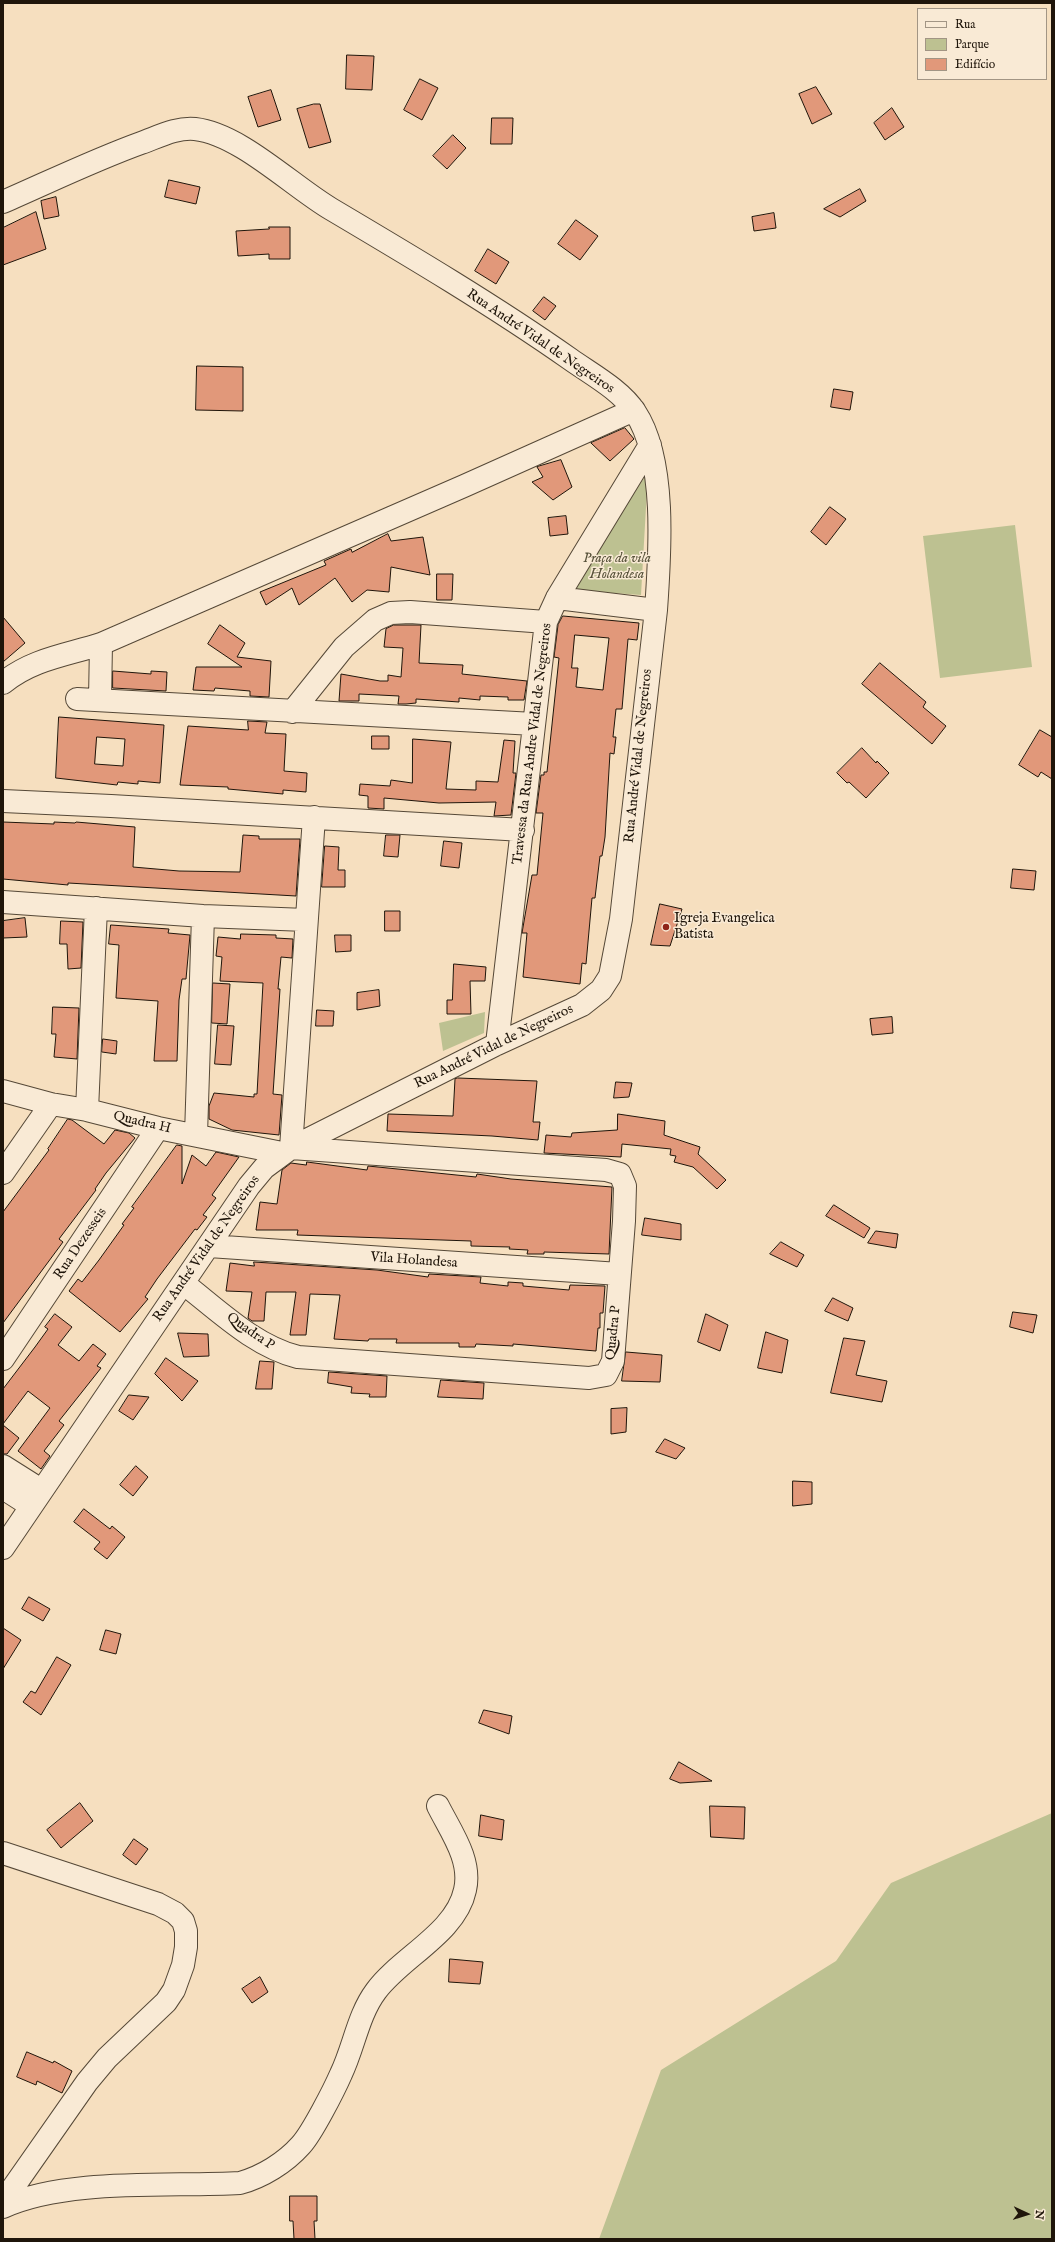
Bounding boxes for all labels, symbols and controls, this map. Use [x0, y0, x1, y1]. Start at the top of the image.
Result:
legend [917, 8, 1047, 80]
text: Rua [955, 17, 975, 32]
text: Parque [955, 37, 989, 52]
text: Edifício [955, 57, 995, 72]
street label: Rua André Vidal de Negreiros [463, 286, 617, 398]
park label: Praça da vila Holandesa [583, 551, 651, 584]
street label: Travessa da Rua Andre Vidal de Negreiros [510, 622, 556, 866]
street label: Rua André Vidal de Negreiros [622, 668, 656, 844]
place label: Igreja Evangelica Batista [674, 911, 774, 944]
marker: Igreja Evangelica Batista [661, 922, 671, 932]
street label: Rua André Vidal de Negreiros [412, 1001, 576, 1093]
street label: Quadra H [112, 1108, 172, 1138]
street label: Rua André Vidal de Negreiros [150, 1173, 264, 1325]
street label: Rua Dezesseis [51, 1205, 111, 1283]
street label: Vila Holandesa [370, 1250, 458, 1272]
street label: Quadra P [603, 1305, 625, 1361]
street label: Quadra P [223, 1309, 277, 1355]
north arrow [1007, 2194, 1047, 2234]
text: N [1032, 2210, 1046, 2220]

